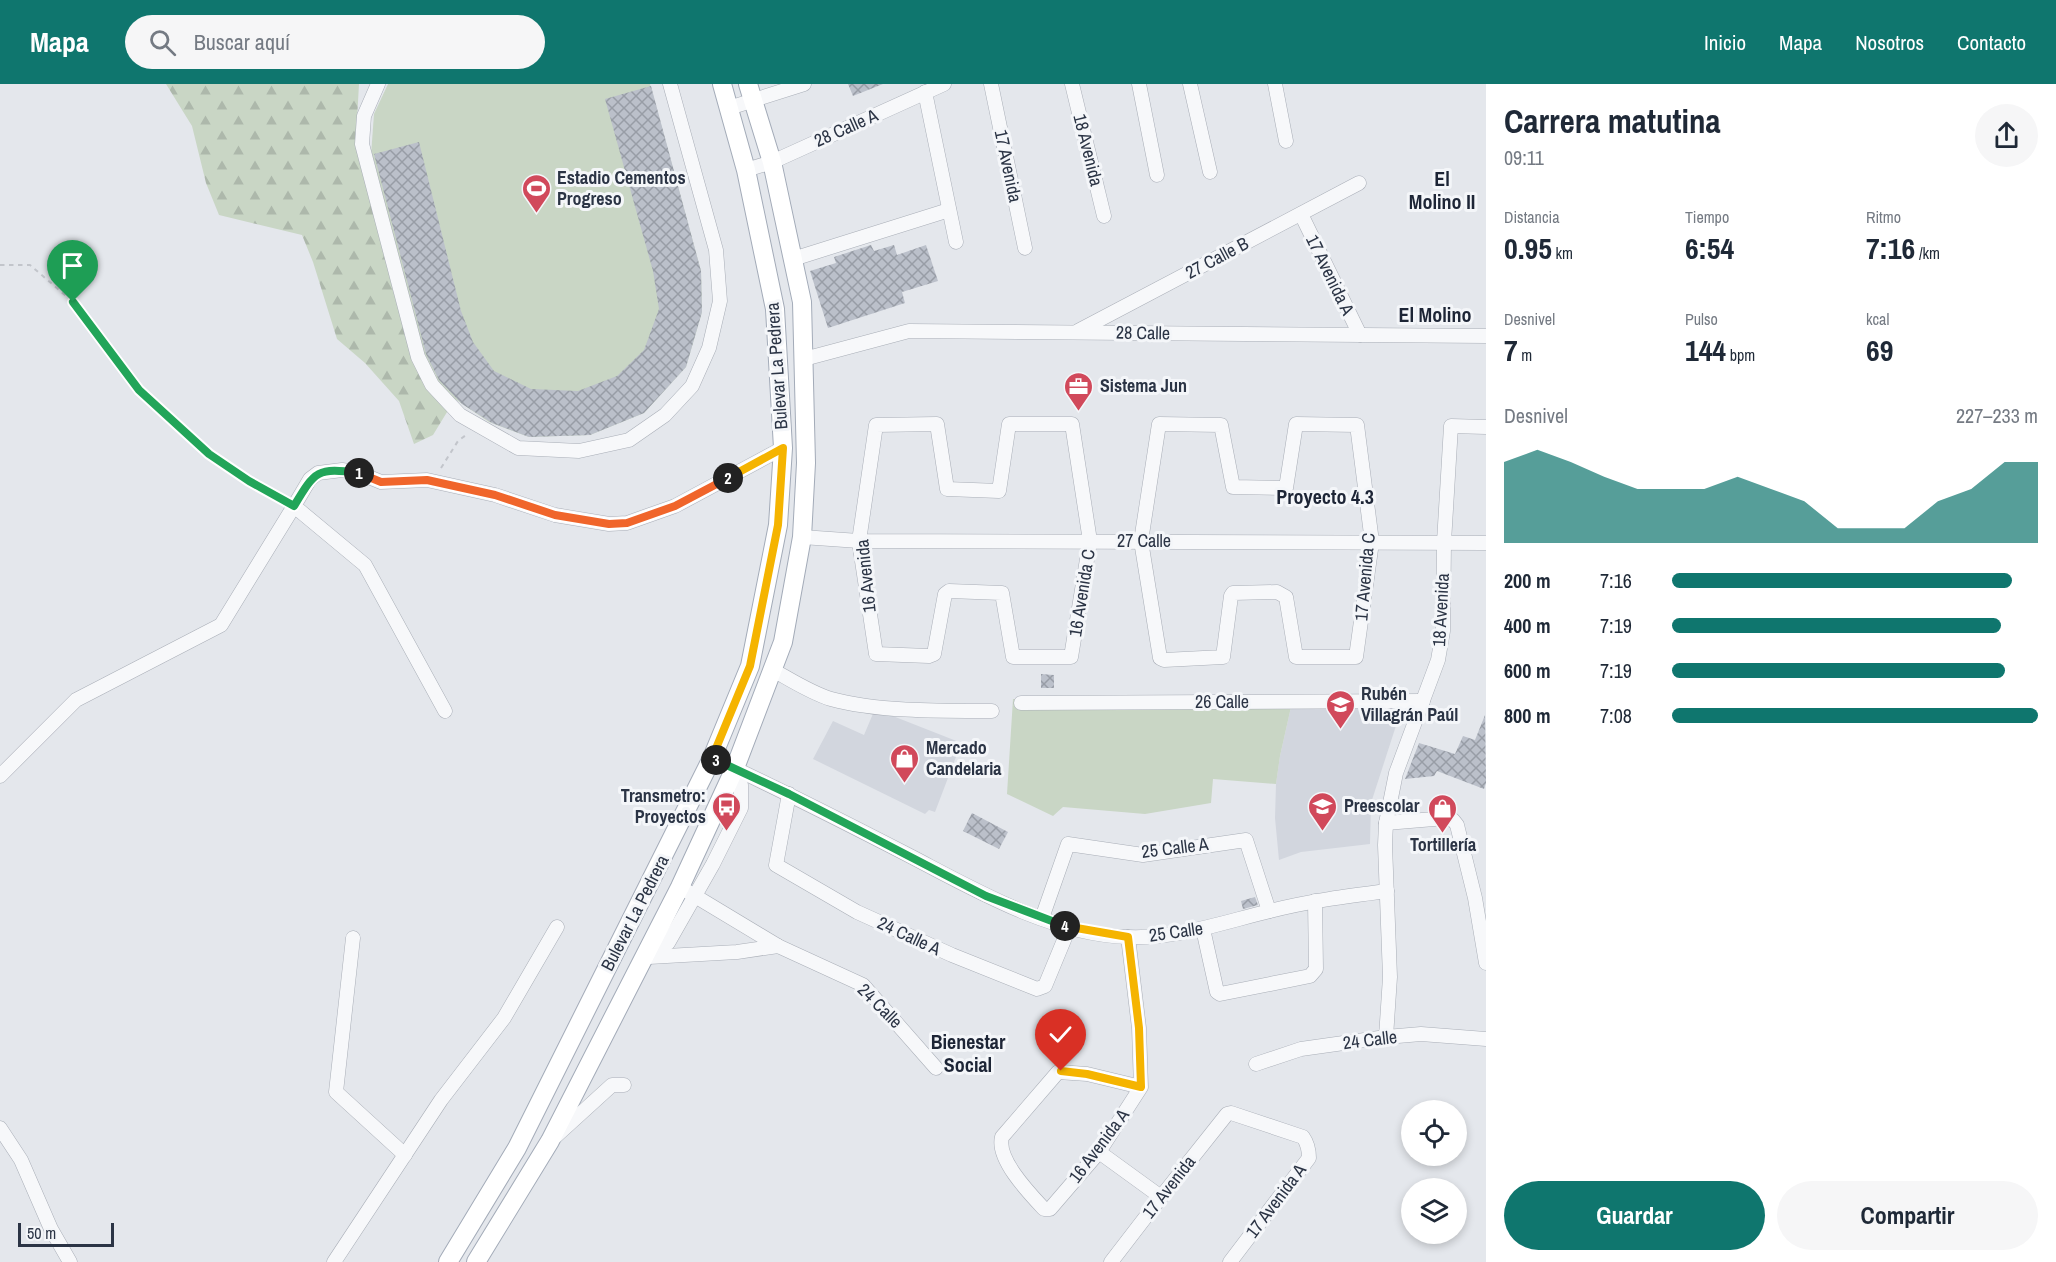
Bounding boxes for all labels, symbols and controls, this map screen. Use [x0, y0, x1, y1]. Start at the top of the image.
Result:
search box [125, 15, 545, 69]
text: Mapa [30, 23, 89, 61]
icon: search [146, 26, 179, 59]
text: Buscar aquí [194, 27, 290, 57]
text: Inicio [1704, 28, 1746, 57]
text: Mapa [1779, 28, 1822, 57]
text: Nosotros [1855, 28, 1924, 57]
text: Contacto [1957, 28, 2026, 57]
text: Carrera matutina [1504, 99, 1721, 143]
street label: 28 Calle A [810, 102, 882, 153]
button: share [1975, 104, 2038, 167]
street label: 18 Avenida [1067, 111, 1110, 189]
street label: 17 Avenida [989, 127, 1028, 205]
text: 09:11 [1504, 144, 1544, 171]
place label: Estadio Cementos Progreso [557, 165, 686, 211]
district label: El Molino II [1409, 165, 1475, 215]
sports icon: Estadio Cementos Progreso [520, 172, 552, 214]
text: Distancia [1504, 206, 1559, 228]
text: Tiempo [1685, 206, 1729, 228]
text: Ritmo [1866, 206, 1901, 228]
text: 0.95 [1504, 228, 1552, 268]
text: 6:54 [1685, 228, 1734, 268]
text: 7:16 [1866, 228, 1915, 268]
street label: 27 Calle B [1181, 230, 1253, 285]
street label: 17 Avenida A [1300, 230, 1361, 319]
pin [47, 240, 98, 302]
text: km [1552, 242, 1573, 264]
text: /km [1915, 242, 1940, 264]
icon: arrive [56, 249, 89, 282]
district label: El Molino [1399, 301, 1471, 328]
street label: Bulevar La Pedrera [760, 302, 793, 430]
text: Desnivel [1504, 308, 1555, 330]
text: Pulso [1685, 308, 1718, 330]
text: kcal [1866, 308, 1889, 330]
street label: 28 Calle [1116, 320, 1170, 345]
text: 7 [1504, 330, 1518, 370]
text: 144 [1685, 330, 1726, 370]
text: 69 [1866, 330, 1893, 370]
text: m [1518, 344, 1532, 366]
text: bpm [1726, 344, 1755, 366]
office icon: Sistema Jun [1063, 370, 1095, 412]
place label: Sistema Jun [1100, 373, 1187, 398]
text: Desnivel [1504, 402, 1568, 429]
text: 227–233 m [1956, 402, 2038, 429]
pin: 1 [344, 458, 374, 488]
text: 1 [355, 462, 363, 484]
pin: 2 [713, 463, 743, 493]
text: 2 [724, 467, 732, 489]
district label: Proyecto 4.3 [1276, 483, 1374, 510]
street label: 27 Calle [1117, 528, 1171, 553]
street label: 17 Avenida C [1348, 532, 1381, 622]
street label: 16 Avenida [849, 538, 882, 614]
street label: 16 Avenida C [1062, 547, 1101, 639]
text: 200 m [1504, 567, 1551, 594]
text: 7:16 [1600, 567, 1632, 594]
street label: 18 Avenida [1426, 573, 1455, 647]
text: 400 m [1504, 612, 1551, 639]
text: 7:19 [1600, 612, 1632, 639]
text: 600 m [1504, 657, 1551, 684]
text: 7:19 [1600, 657, 1632, 684]
place label: Rubén Villagrán Paúl [1361, 681, 1458, 727]
school or university icon: Rubén Villagrán Paúl [1324, 688, 1356, 730]
street label: 26 Calle [1195, 689, 1249, 714]
text: 800 m [1504, 702, 1551, 729]
text: 7:08 [1600, 702, 1632, 729]
place label: Mercado Candelaria [926, 735, 1002, 781]
shop icon: Mercado Candelaria [889, 742, 921, 784]
pin: 3 [701, 745, 731, 775]
text: 3 [712, 749, 720, 771]
place label: Transmetro: Proyectos [621, 783, 706, 829]
bus stop icon: Transmetro: Proyectos [711, 790, 743, 832]
school or university icon: Preescolar [1307, 790, 1339, 832]
shop icon: Tortillería [1427, 792, 1459, 834]
place label: Preescolar [1344, 793, 1420, 818]
street label: 25 Calle A [1140, 831, 1210, 864]
place label: Tortillería [1410, 832, 1477, 857]
street label: Bulevar La Pedrera [595, 850, 675, 975]
street label: 24 Calle A [873, 910, 945, 961]
pin: 4 [1050, 911, 1080, 941]
text: 4 [1061, 915, 1069, 937]
street label: 25 Calle [1147, 915, 1204, 948]
street label: 24 Calle [852, 978, 908, 1034]
pin [1035, 1009, 1086, 1071]
icon: check [1044, 1018, 1077, 1051]
street label: 24 Calle [1342, 1024, 1398, 1055]
district label: Bienestar Social [931, 1028, 1006, 1078]
map controls [1401, 1100, 1467, 1244]
button: locate [1401, 1100, 1467, 1166]
street label: 16 Avenida A [1063, 1103, 1135, 1188]
street label: 17 Avenida [1136, 1150, 1201, 1223]
street label: 17 Avenida A [1240, 1158, 1312, 1243]
button: layers [1401, 1178, 1467, 1244]
button: Guardar [1504, 1181, 1765, 1250]
button: Compartir [1777, 1181, 2038, 1250]
scale bar [18, 1220, 114, 1248]
text: 50 m [27, 1222, 56, 1244]

